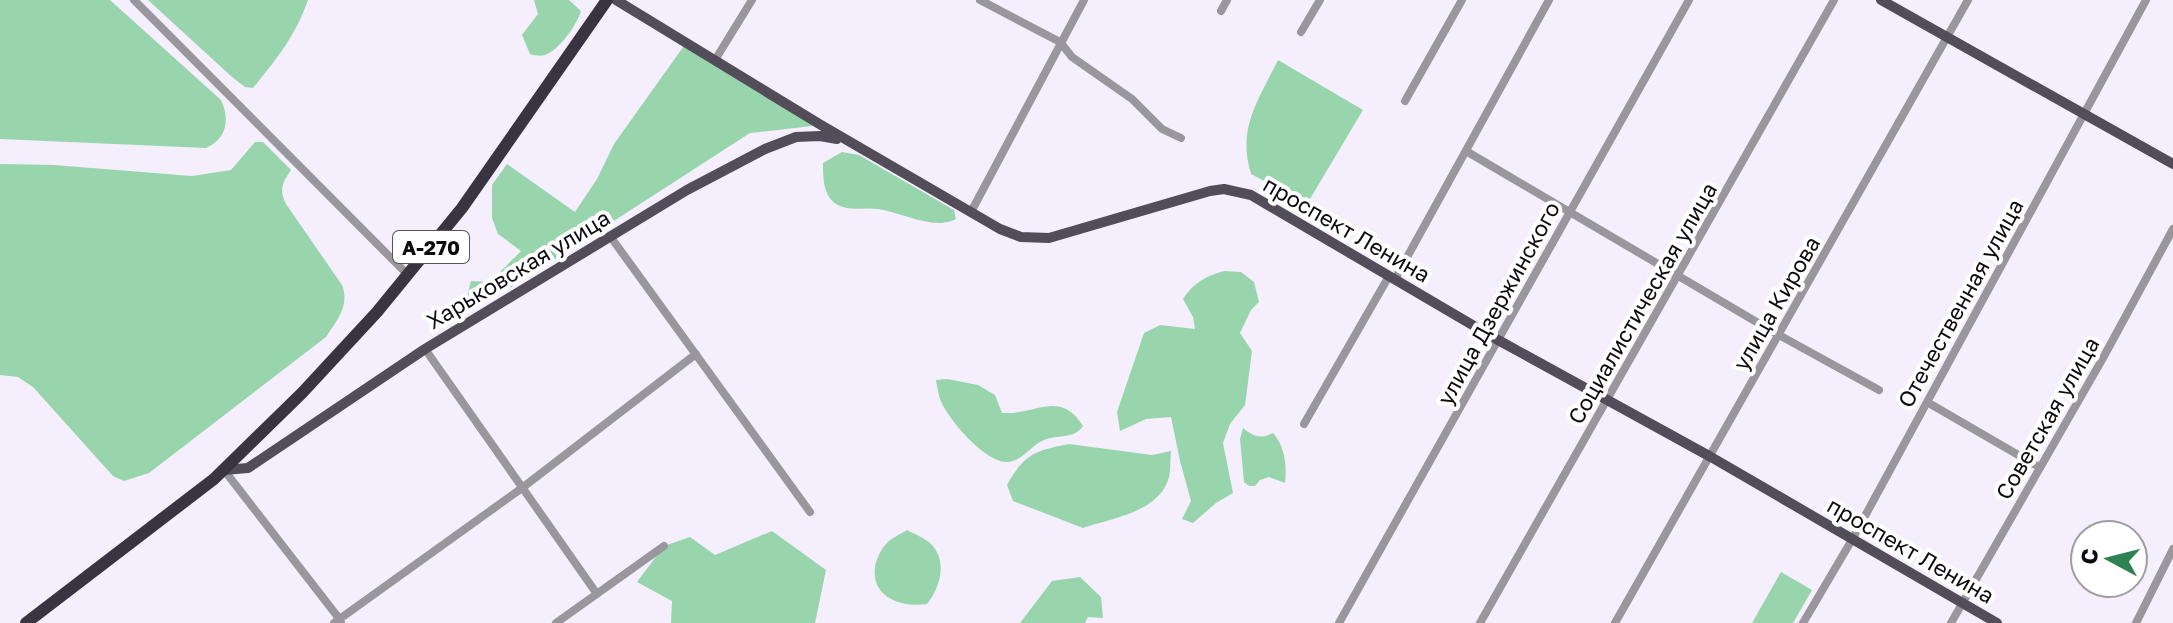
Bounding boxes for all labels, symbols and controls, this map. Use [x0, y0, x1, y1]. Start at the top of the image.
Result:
street label: проспект Ленина [1259, 170, 1435, 288]
street label: Социалистическая улица [1562, 177, 1722, 429]
street label: Отечественная улица [1891, 194, 2029, 412]
street label: улица Дзержинского [1431, 197, 1565, 409]
street label: Харьковская улица [421, 204, 615, 334]
road number: А-270 [393, 231, 469, 263]
street label: улица Кирова [1727, 231, 1825, 375]
street label: Советская улица [1990, 332, 2104, 504]
street label: проспект Ленина [1823, 491, 1999, 609]
north arrow [2069, 519, 2149, 599]
text: С [2074, 547, 2103, 566]

